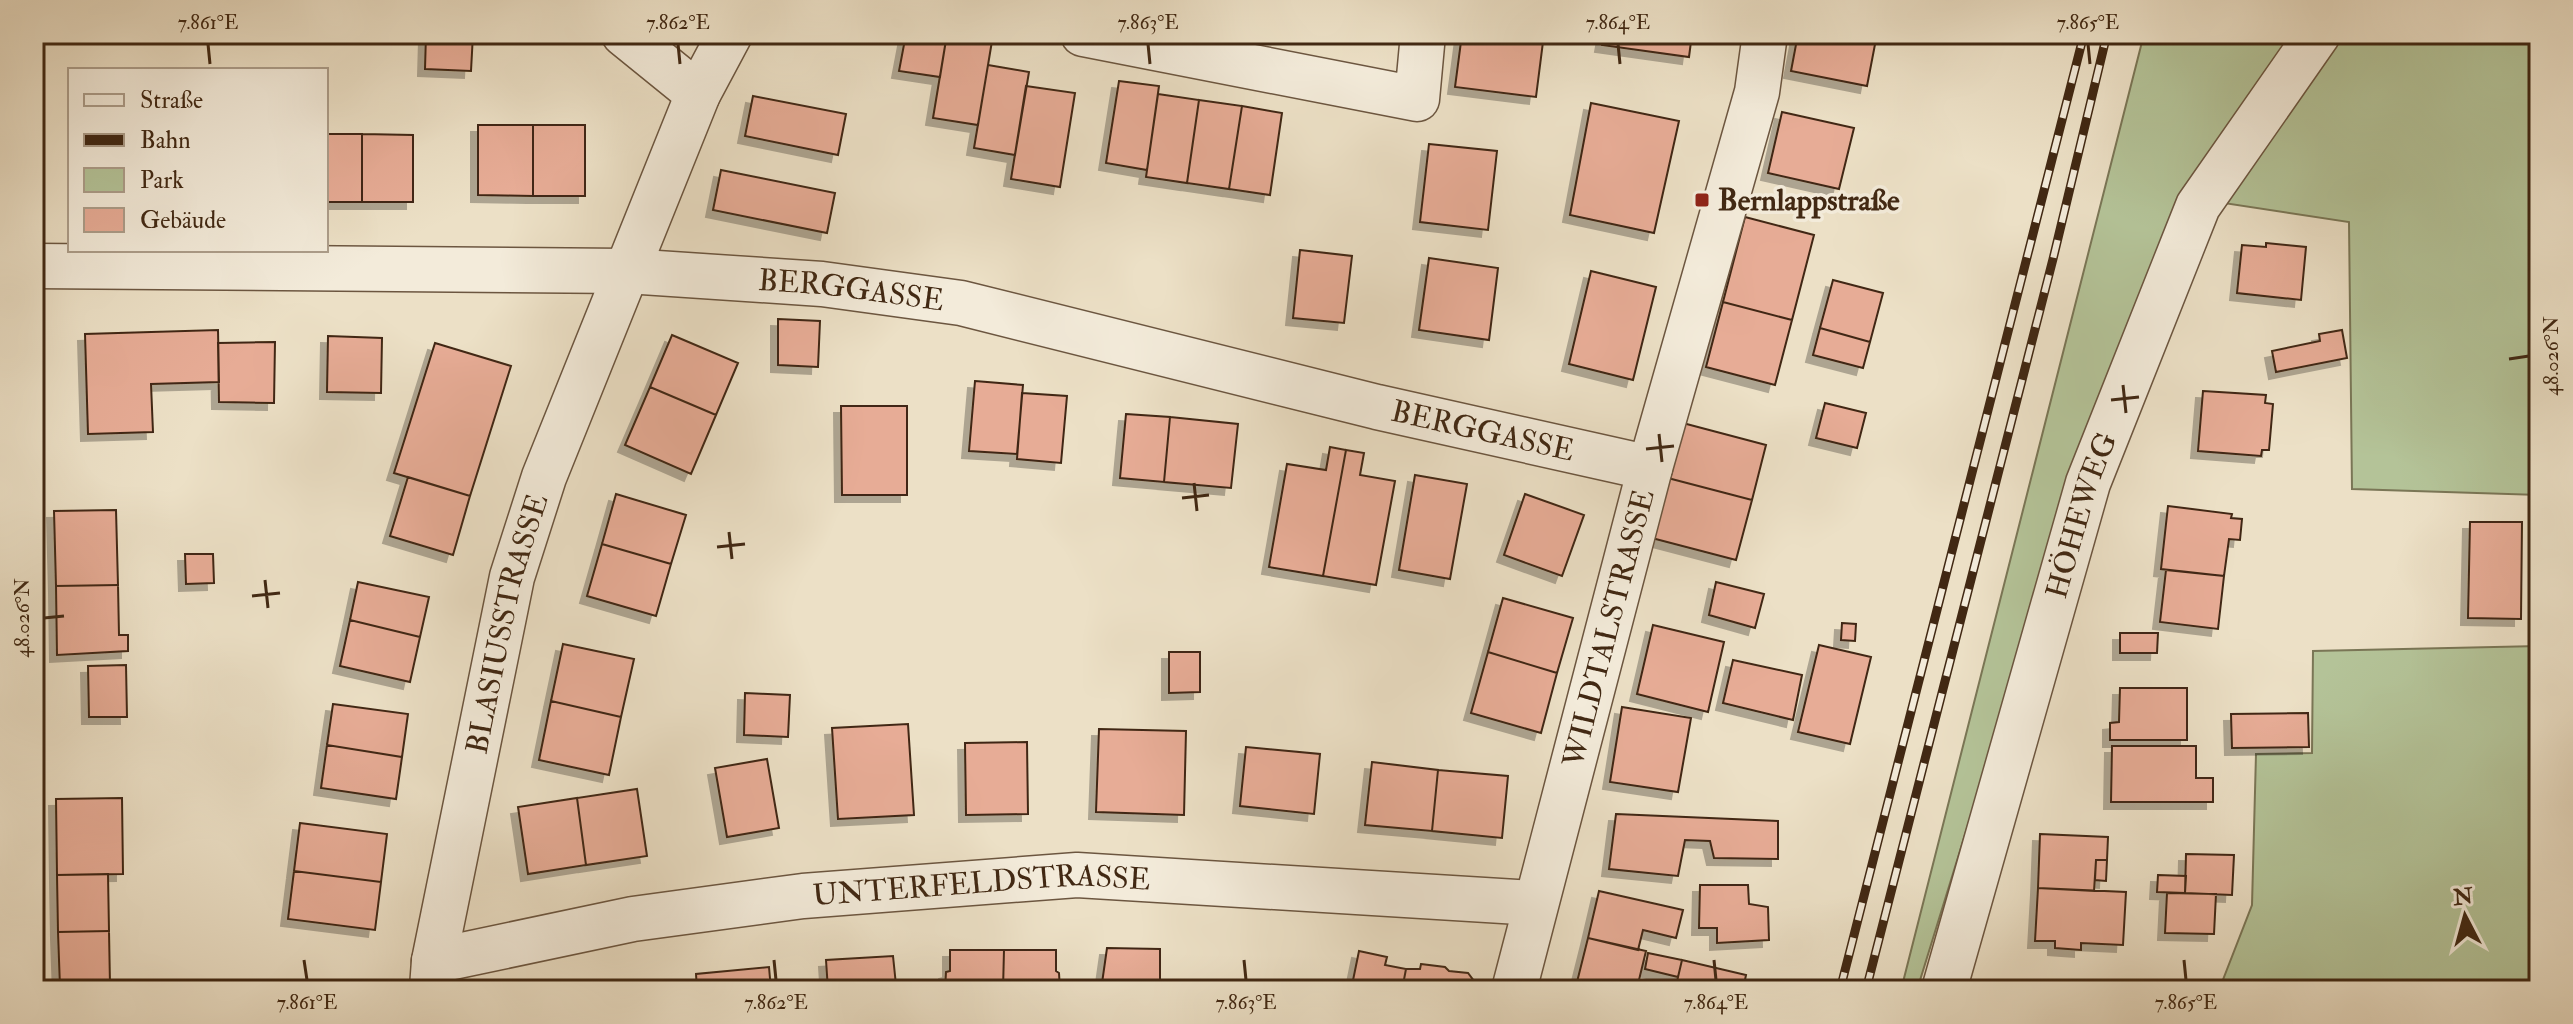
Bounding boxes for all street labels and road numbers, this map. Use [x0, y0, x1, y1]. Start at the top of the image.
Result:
street label: BERGGASSE [757, 261, 946, 319]
street label: BERGGASSE [1388, 392, 1578, 469]
street label: HÖHEWEG [2038, 427, 2125, 603]
street label: WILDTALSTRASSE [1554, 485, 1662, 772]
street label: BLASIUSSTRASSE [458, 489, 556, 757]
street label: UNTERFELDSTRASSE [811, 856, 1152, 914]

